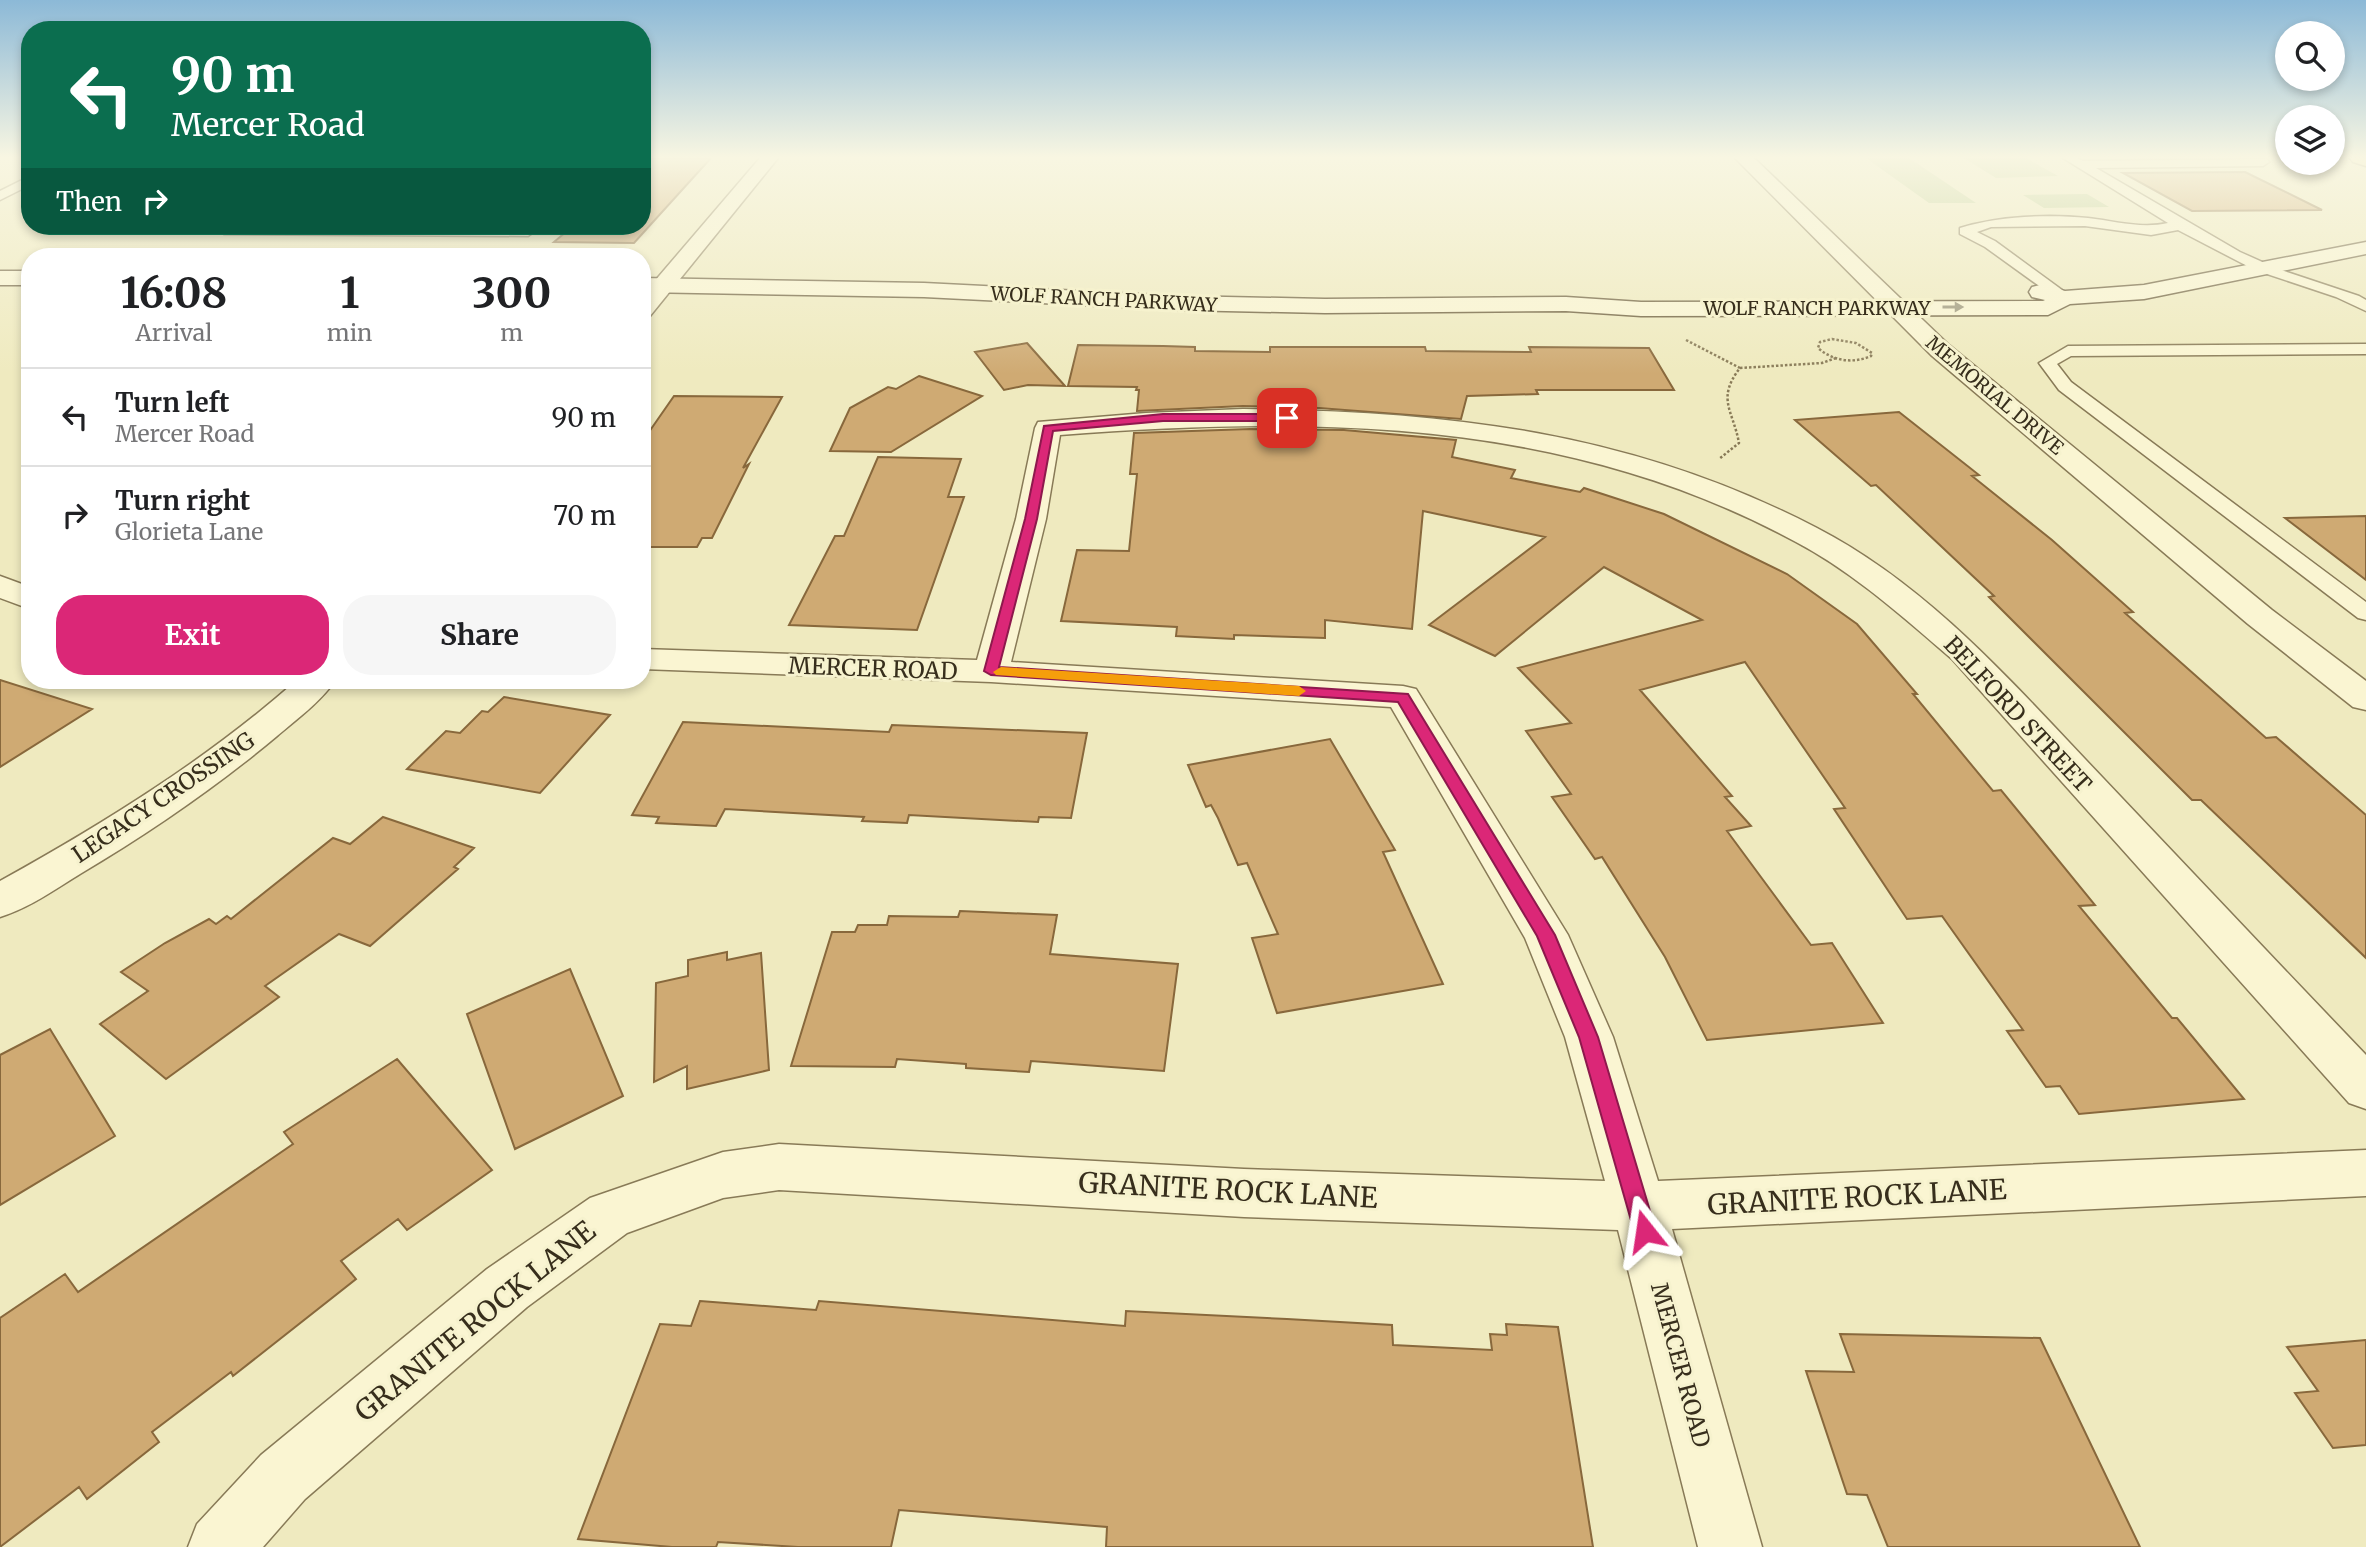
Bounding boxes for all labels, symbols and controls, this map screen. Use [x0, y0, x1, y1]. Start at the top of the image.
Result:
map controls [2275, 21, 2345, 175]
button: search [2275, 21, 2345, 91]
text: 90 m [171, 44, 295, 105]
icon: left [56, 49, 147, 140]
text: Mercer Road [171, 105, 365, 145]
button: layers [2275, 105, 2345, 175]
icon: right [136, 182, 174, 220]
text: Then [56, 185, 122, 218]
text: 16:08 [121, 267, 227, 319]
text: 1 [340, 267, 359, 319]
text: 300 [472, 267, 551, 319]
street label: WOLF RANCH PARKWAY [989, 281, 1219, 317]
street label: WOLF RANCH PARKWAY [1702, 296, 1931, 320]
one-way arrow [1942, 301, 1964, 313]
text: Arrival [136, 318, 212, 347]
text: min [327, 318, 372, 347]
text: m [500, 318, 523, 347]
street label: MEMORIAL DRIVE [1921, 330, 2069, 460]
text: Turn left [115, 386, 229, 419]
pin [1257, 388, 1317, 448]
icon: left [56, 398, 94, 436]
icon: arrive [1268, 399, 1306, 437]
text: 90 m [552, 401, 616, 434]
text: Mercer Road [115, 419, 254, 448]
text: Turn right [115, 484, 250, 517]
icon: right [56, 496, 94, 534]
text: 70 m [553, 499, 616, 532]
text: Glorieta Lane [115, 517, 263, 546]
button: Exit [56, 595, 329, 675]
button: Share [343, 595, 616, 675]
street label: BELFORD STREET [1938, 630, 2098, 798]
street label: MERCER ROAD [788, 651, 958, 685]
street label: LEGACY CROSSING [66, 725, 260, 869]
street label: GRANITE ROCK LANE [1078, 1164, 1379, 1216]
street label: GRANITE ROCK LANE [1707, 1171, 2008, 1223]
position arrow [1608, 1194, 1682, 1268]
street label: GRANITE ROCK LANE [347, 1213, 603, 1429]
street label: MERCER ROAD [1645, 1279, 1717, 1451]

